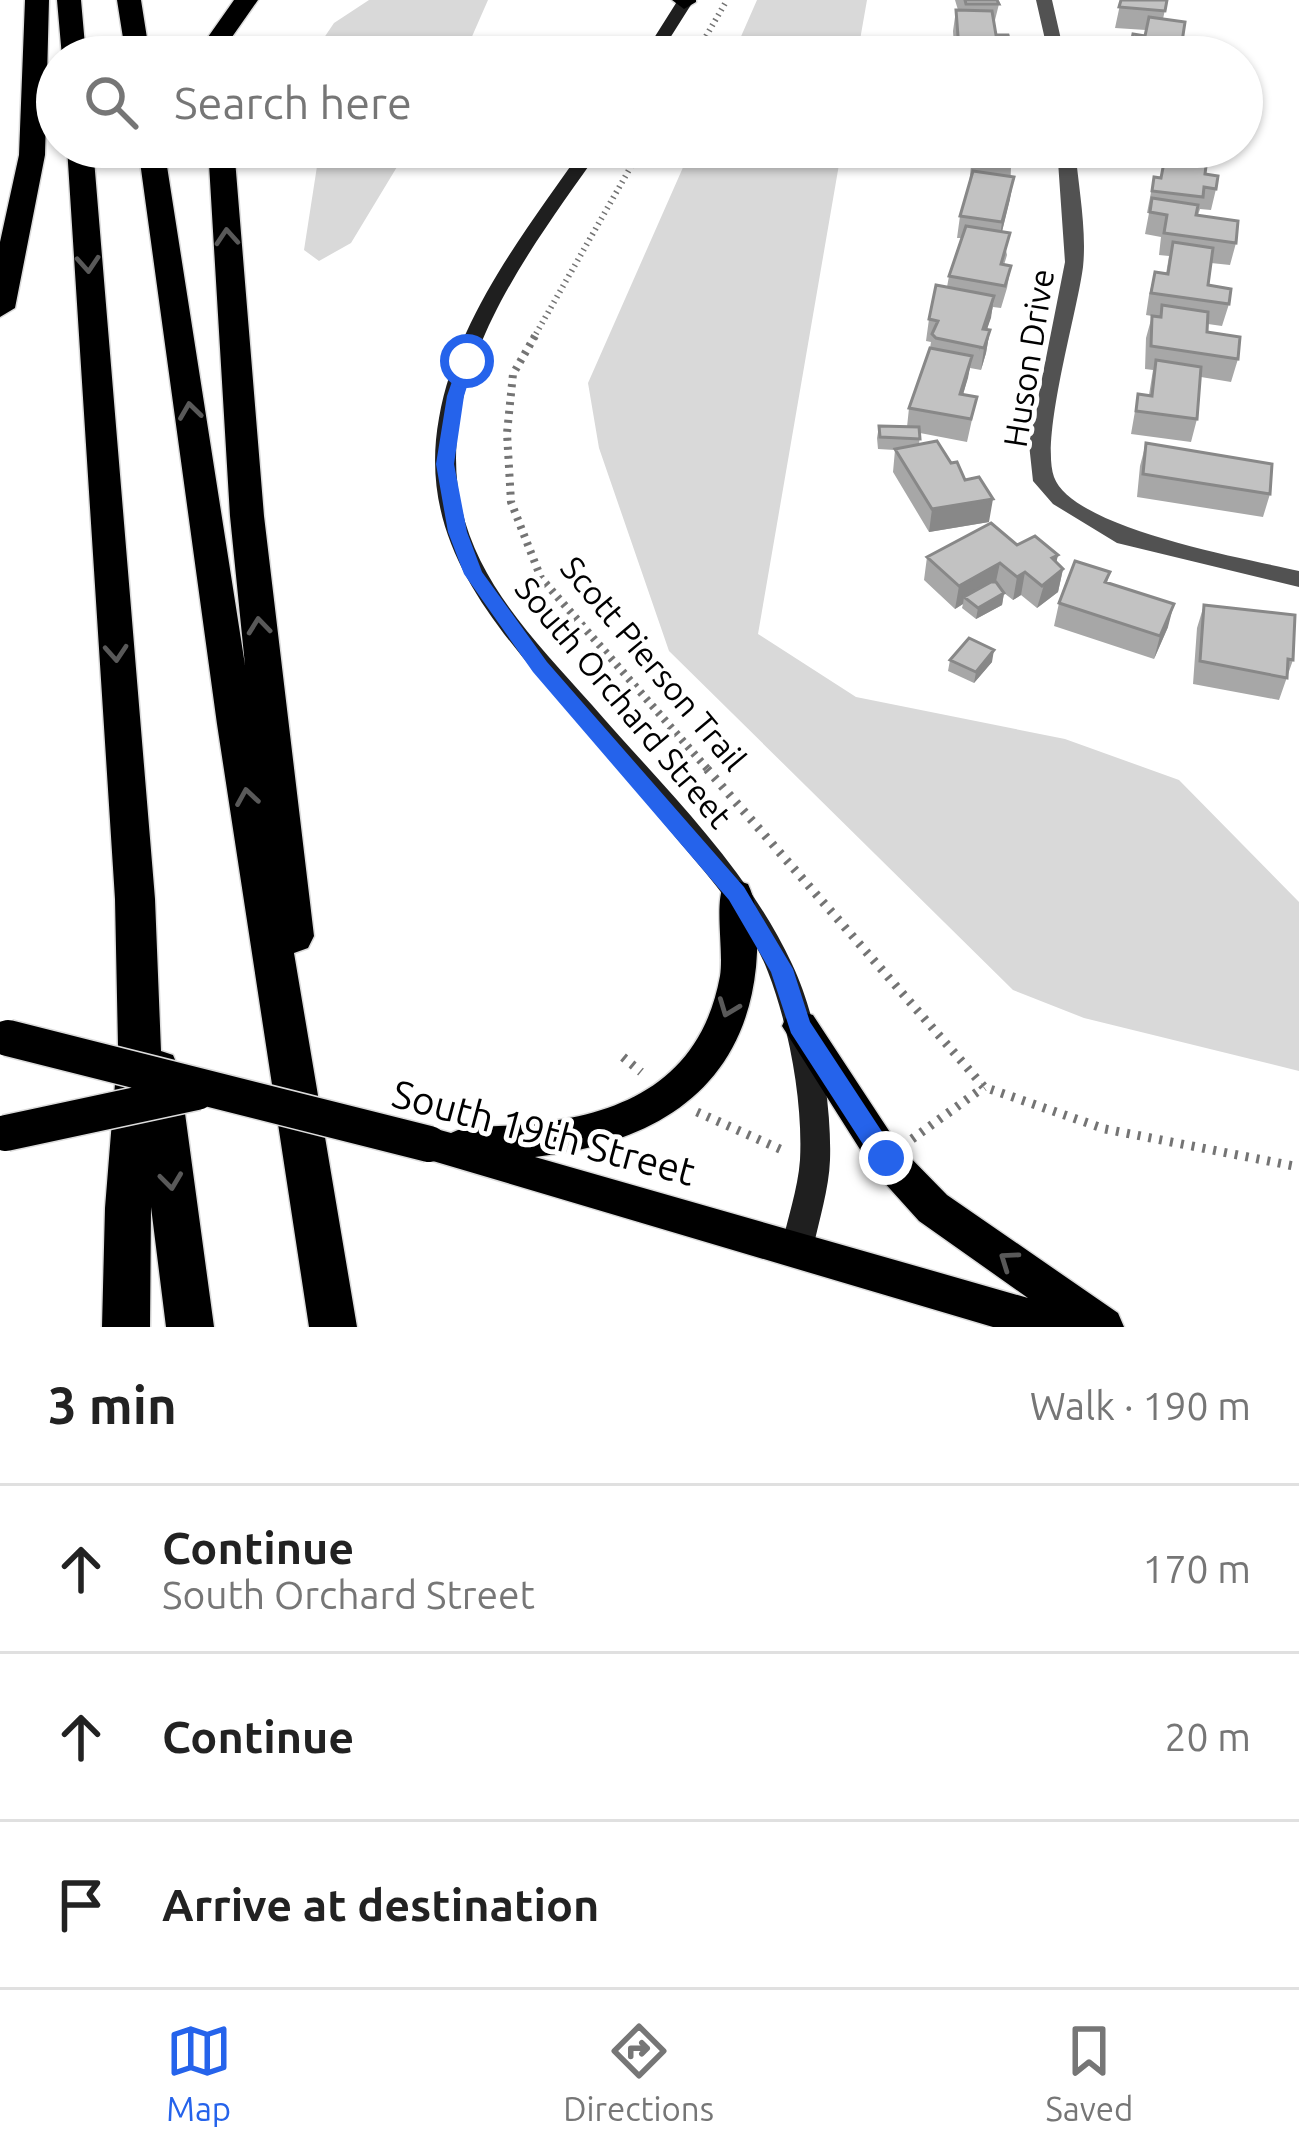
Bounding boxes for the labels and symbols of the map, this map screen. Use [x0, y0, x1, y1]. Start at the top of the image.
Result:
one-way arrow [215, 227, 241, 246]
one-way arrow [75, 255, 101, 274]
street label: Huson Drive [996, 266, 1060, 450]
route start [440, 334, 494, 388]
one-way arrow [178, 401, 204, 421]
street label: Scott Pierson Trail [554, 549, 754, 777]
street label: South Orchard Street [508, 569, 740, 835]
one-way arrow [247, 616, 273, 636]
one-way arrow [103, 644, 129, 663]
one-way arrow [236, 787, 261, 807]
one-way arrow [717, 996, 742, 1017]
street label: South 19th Street [388, 1071, 700, 1193]
route end [859, 1131, 913, 1185]
one-way arrow [158, 1171, 184, 1191]
one-way arrow [999, 1252, 1021, 1274]

